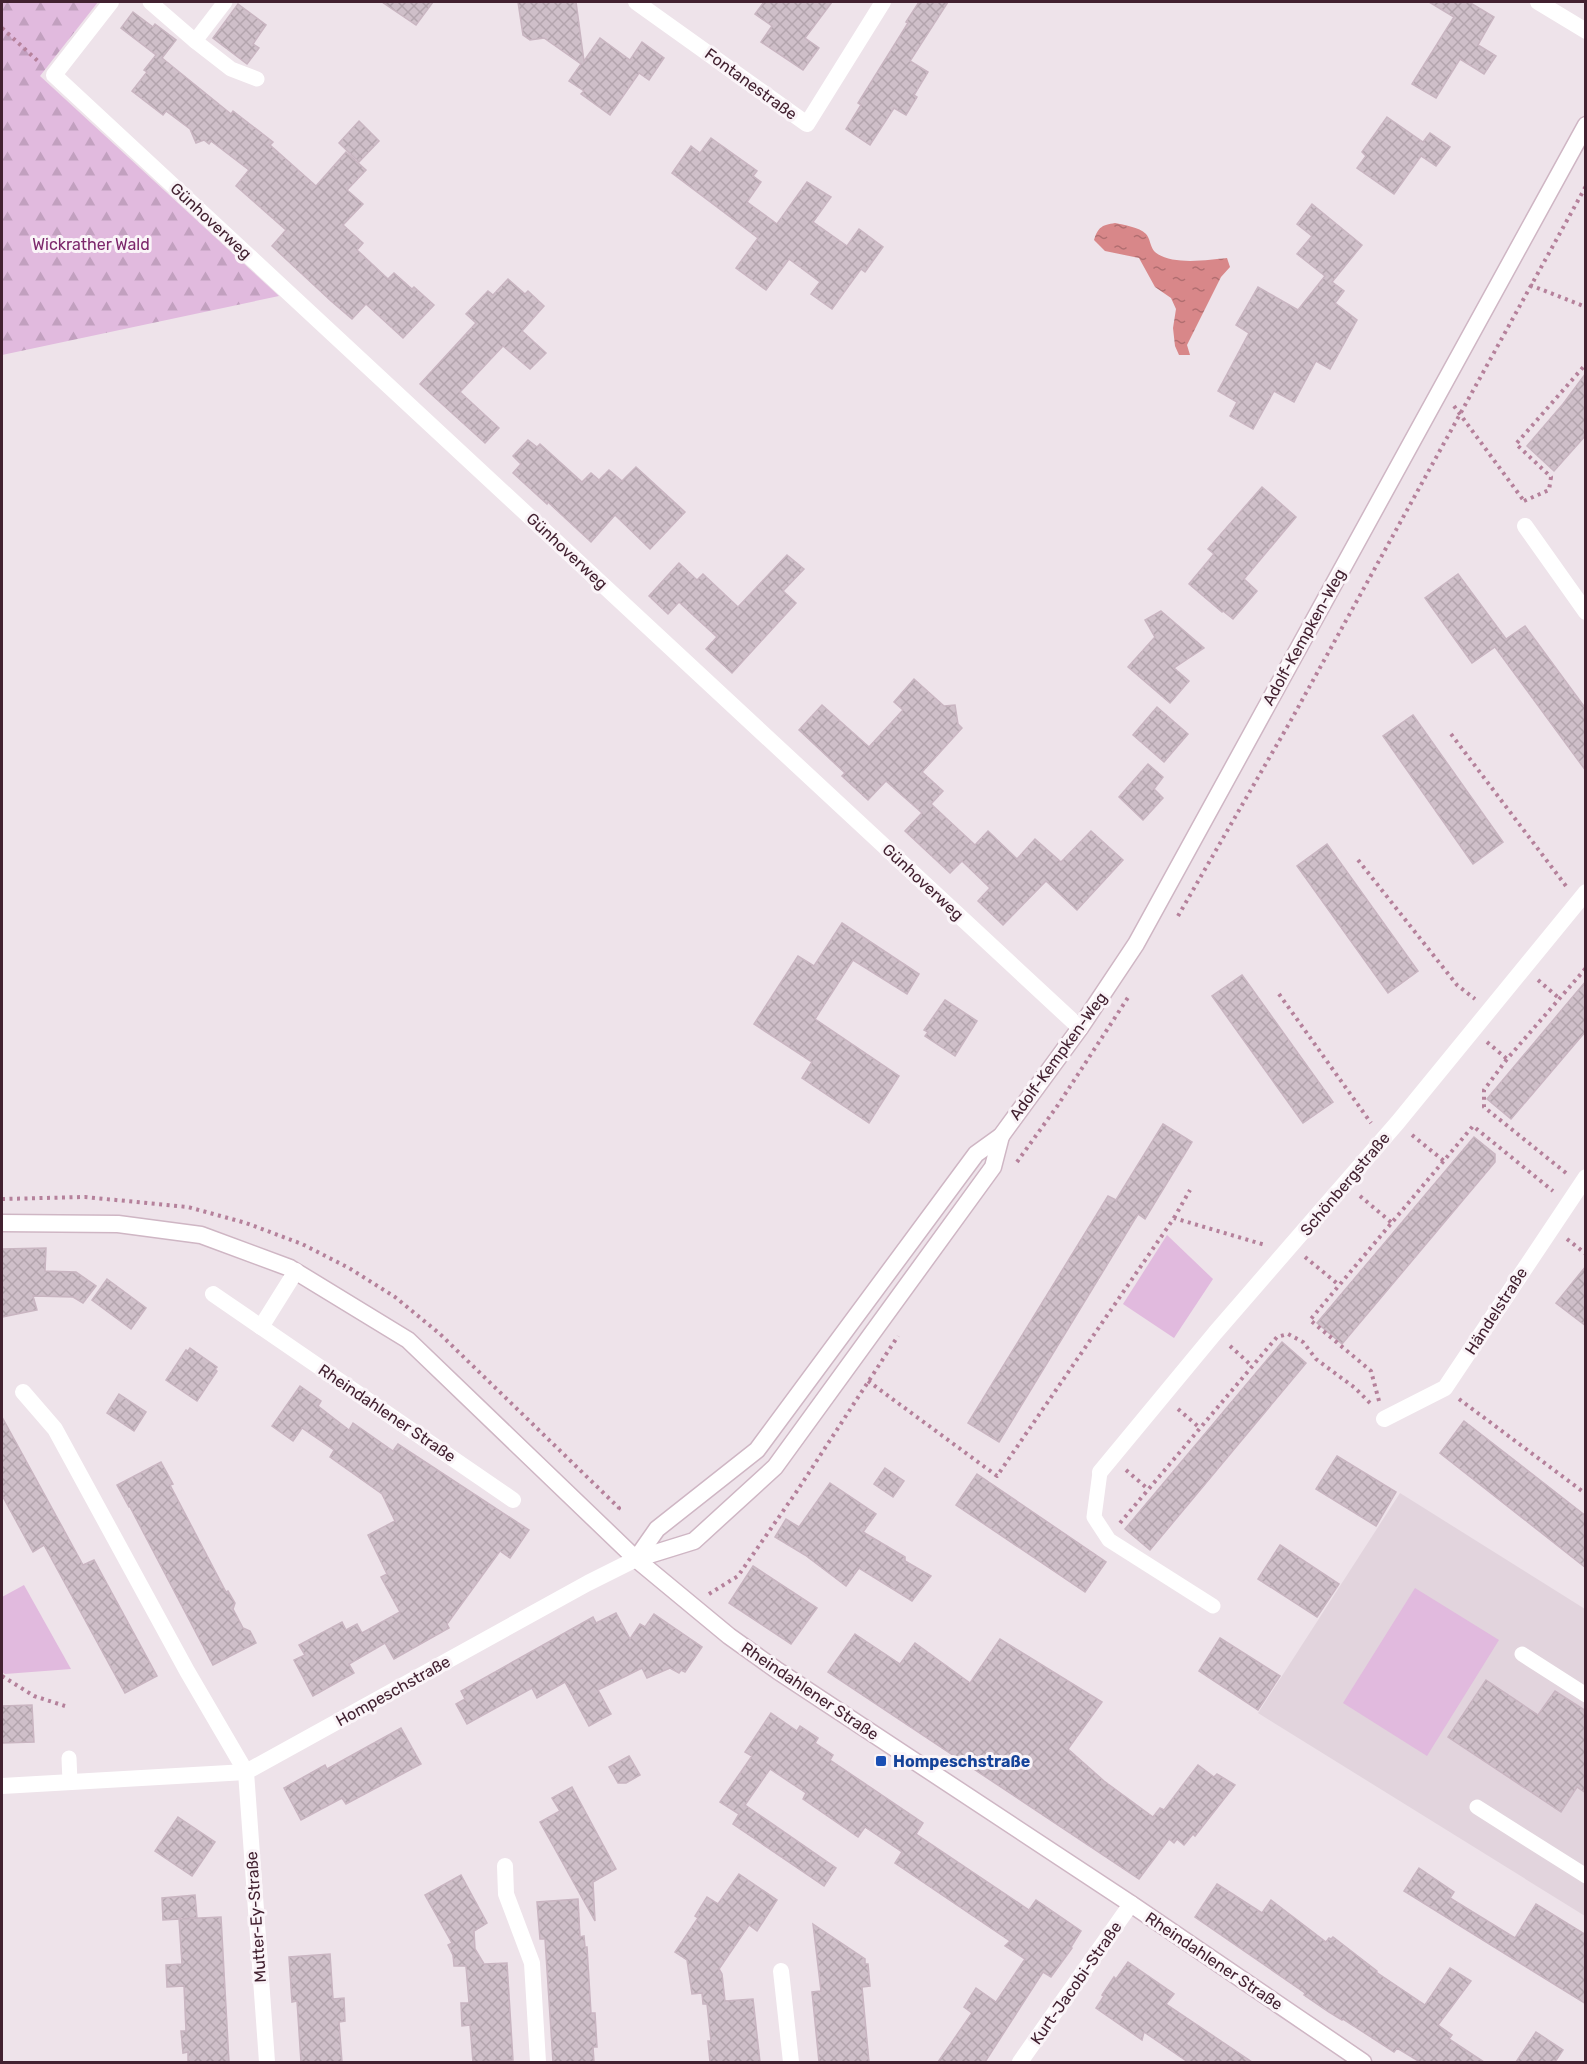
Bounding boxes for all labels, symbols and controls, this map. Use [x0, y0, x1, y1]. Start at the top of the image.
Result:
street label: Fontanestraße [701, 44, 801, 124]
street label: Günhoverweg [167, 179, 255, 263]
park label: Wickrather Wald [32, 235, 150, 254]
street label: Günhoverweg [523, 509, 611, 593]
street label: Adolf-Kempken-Weg [1259, 565, 1349, 709]
street label: Günhoverweg [879, 840, 967, 924]
street label: Adolf-Kempken-Weg [1005, 988, 1111, 1124]
street label: Schönbergstraße [1296, 1128, 1394, 1239]
street label: Händelstraße [1461, 1264, 1531, 1358]
street label: Rheindahlener Straße [315, 1360, 459, 1466]
street label: Rheindahlener Straße [738, 1638, 882, 1744]
street label: Hompeschstraße [333, 1652, 453, 1730]
place label: Hompeschstraße [893, 1752, 1030, 1771]
marker: Hompeschstraße [874, 1754, 888, 1768]
street label: Mutter-Ey-Straße [242, 1851, 270, 1983]
street label: Rheindahlener Straße [1142, 1908, 1286, 2014]
street label: Kurt-Jacobi-Straße [1026, 1918, 1126, 2048]

